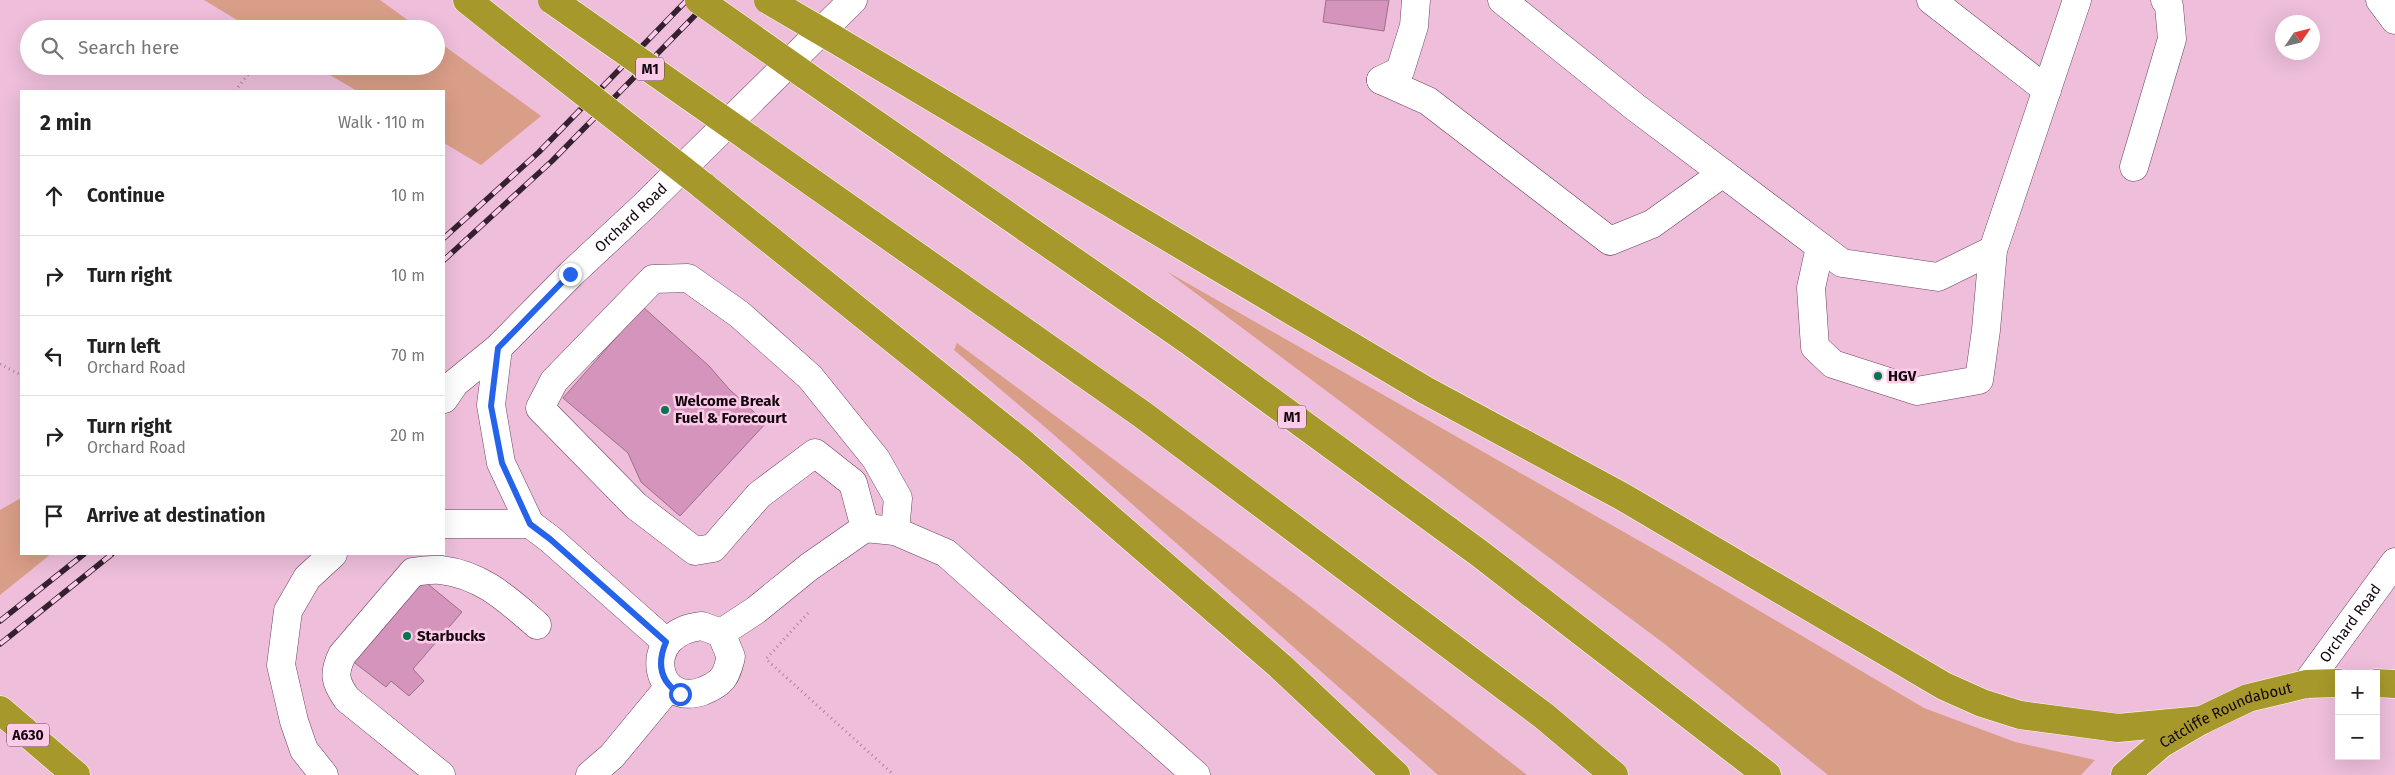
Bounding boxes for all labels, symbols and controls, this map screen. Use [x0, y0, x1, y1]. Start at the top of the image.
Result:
north arrow [2275, 15, 2320, 60]
search box [20, 20, 445, 75]
icon: search [38, 34, 66, 62]
text: Search here [78, 36, 179, 59]
road number: M1 [636, 58, 664, 80]
text: 2 min [40, 110, 92, 136]
text: Walk · 110 m [338, 113, 425, 132]
street label: Orchard Road [591, 179, 671, 256]
icon: ahead [40, 182, 68, 210]
text: Continue [87, 184, 165, 207]
text: 10 m [391, 186, 425, 205]
icon: right [40, 262, 68, 290]
route end [559, 263, 582, 286]
text: Turn right [87, 264, 172, 287]
text: 10 m [391, 266, 425, 285]
text: Turn left [87, 335, 161, 358]
icon: left [40, 342, 68, 370]
text: 70 m [391, 346, 425, 365]
text: Orchard Road [87, 358, 186, 377]
place label: HGV [1888, 367, 1917, 385]
marker: HGV [1872, 370, 1884, 382]
place label: Welcome Break Fuel & Forecourt [675, 392, 787, 427]
marker: Welcome Break Fuel & Forecourt [659, 404, 671, 416]
road number: M1 [1278, 406, 1306, 428]
text: Turn right [87, 415, 172, 438]
icon: right [40, 422, 68, 450]
text: 20 m [390, 426, 425, 445]
text: Orchard Road [87, 438, 186, 457]
icon: arrive [40, 502, 68, 530]
text: Arrive at destination [87, 504, 266, 527]
street label: Orchard Road [2316, 581, 2385, 666]
place label: Starbucks [417, 627, 486, 645]
marker: Starbucks [401, 630, 413, 642]
map controls [2335, 670, 2380, 760]
button: + [2335, 670, 2380, 715]
street label: Catcliffe Roundabout [2156, 679, 2294, 752]
route start [669, 683, 692, 706]
button: − [2335, 715, 2380, 760]
road number: A630 [7, 724, 49, 746]

